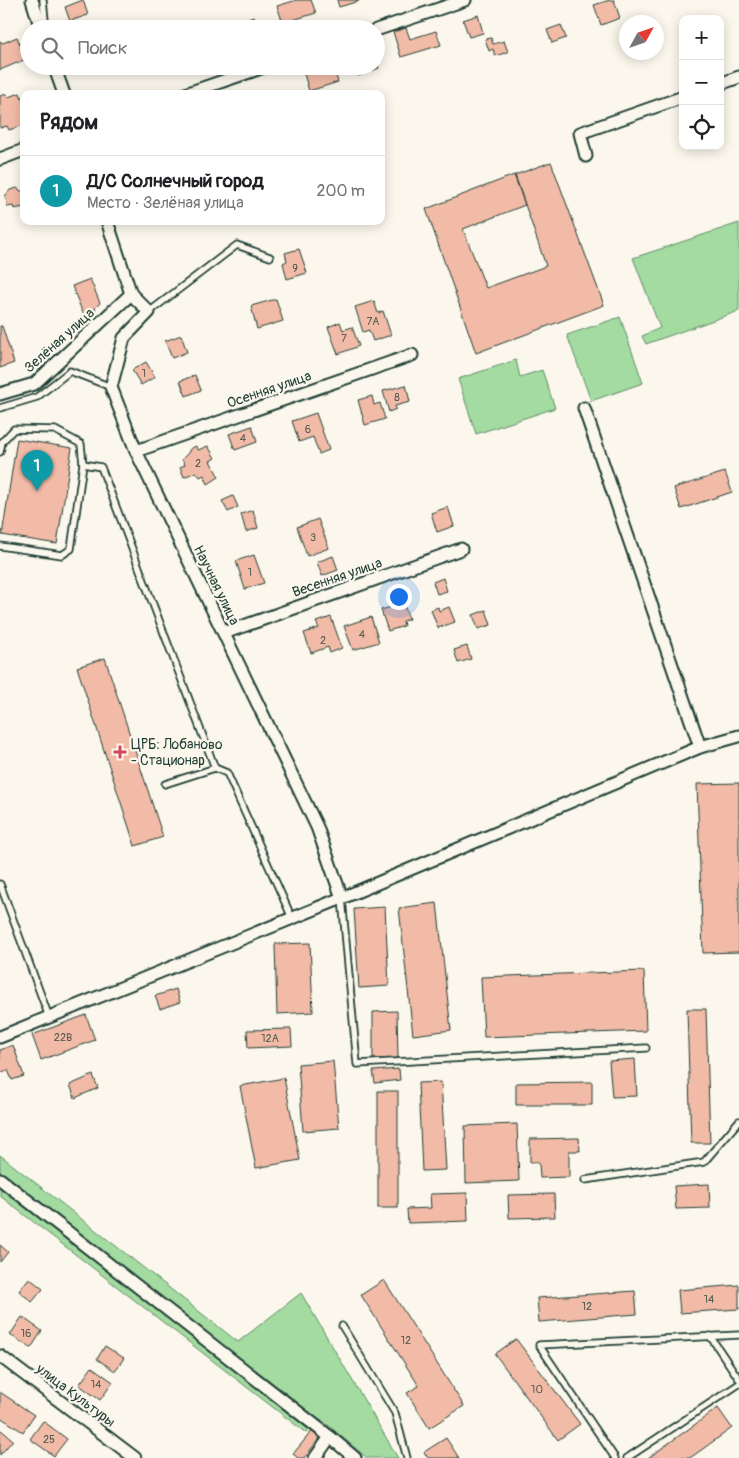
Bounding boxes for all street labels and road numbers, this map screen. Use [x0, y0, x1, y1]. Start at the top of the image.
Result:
street label: Зелёная улица [21, 305, 98, 376]
street label: Осенняя улица [225, 367, 314, 412]
street label: Научная улица [190, 543, 243, 628]
street label: Весенняя улица [290, 554, 384, 601]
street label: улица Культуры [32, 1360, 118, 1431]

